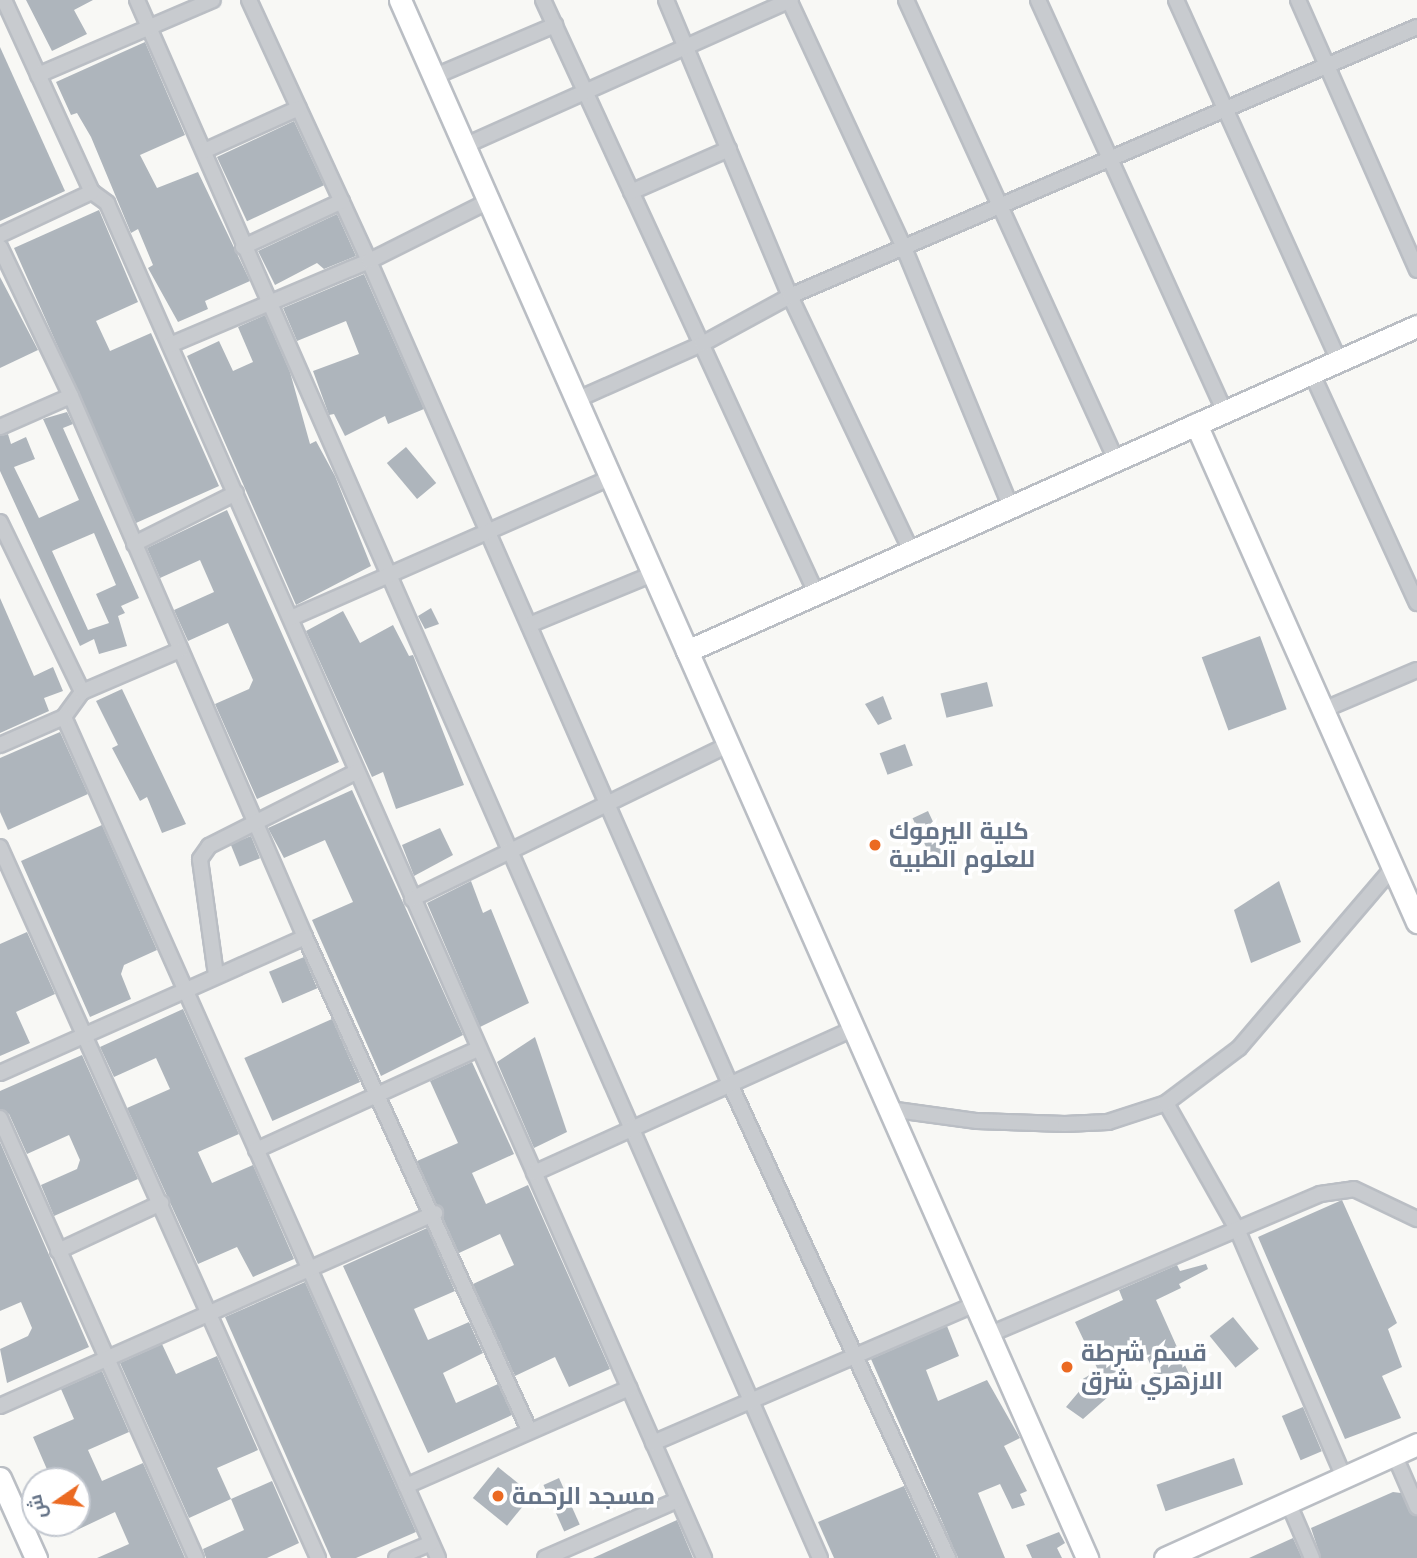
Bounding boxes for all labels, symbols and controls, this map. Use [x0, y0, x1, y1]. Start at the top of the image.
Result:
place label: كلية اليرموك للعلوم الطبية [889, 817, 1035, 873]
marker: كلية اليرموك للعلوم الطبية [867, 837, 883, 853]
place label: قسم شرطة الازهري شرق [1081, 1339, 1223, 1395]
marker: قسم شرطة الازهري شرق [1059, 1359, 1075, 1375]
north arrow [21, 1467, 91, 1537]
place label: مسجد الرحمة [512, 1482, 655, 1510]
marker: مسجد الرحمة [490, 1488, 506, 1504]
text: ش [21, 1492, 53, 1522]

